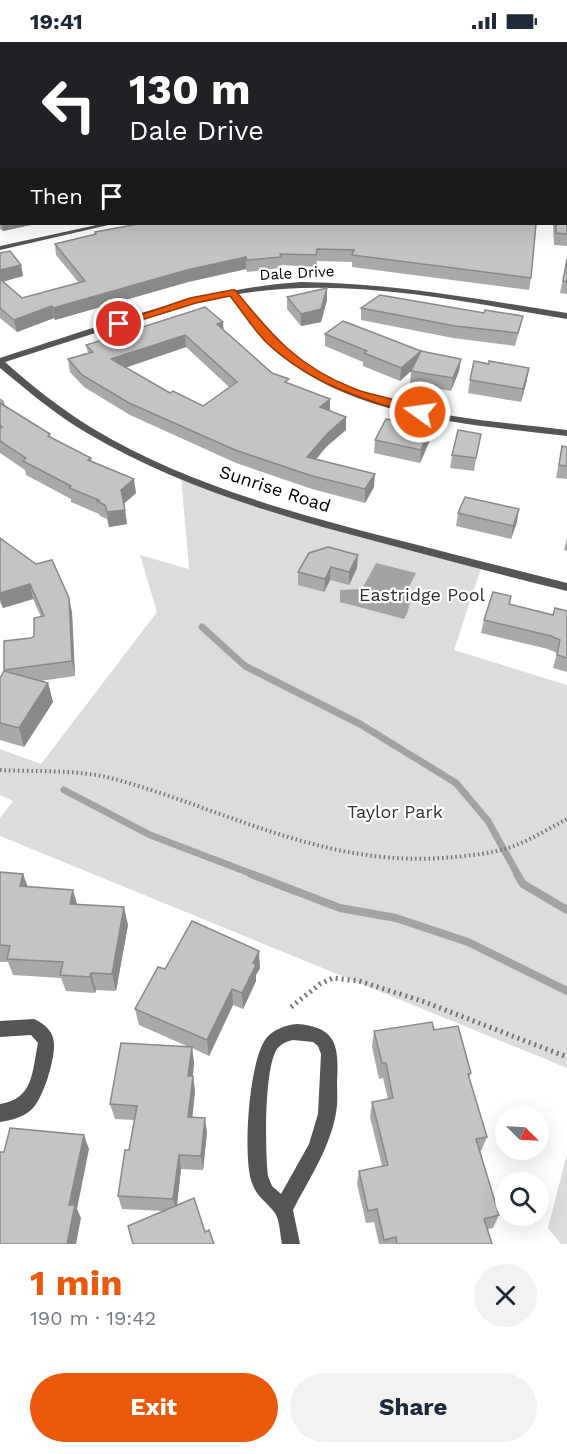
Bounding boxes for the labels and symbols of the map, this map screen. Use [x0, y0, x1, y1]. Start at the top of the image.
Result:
street label: Dale Drive [259, 262, 335, 284]
pin [93, 298, 144, 349]
position arrow [388, 380, 452, 444]
street label: Sunrise Road [217, 461, 333, 516]
park label: Eastridge Pool [359, 584, 486, 605]
park label: Taylor Park [347, 801, 443, 822]
north arrow [495, 1106, 549, 1160]

